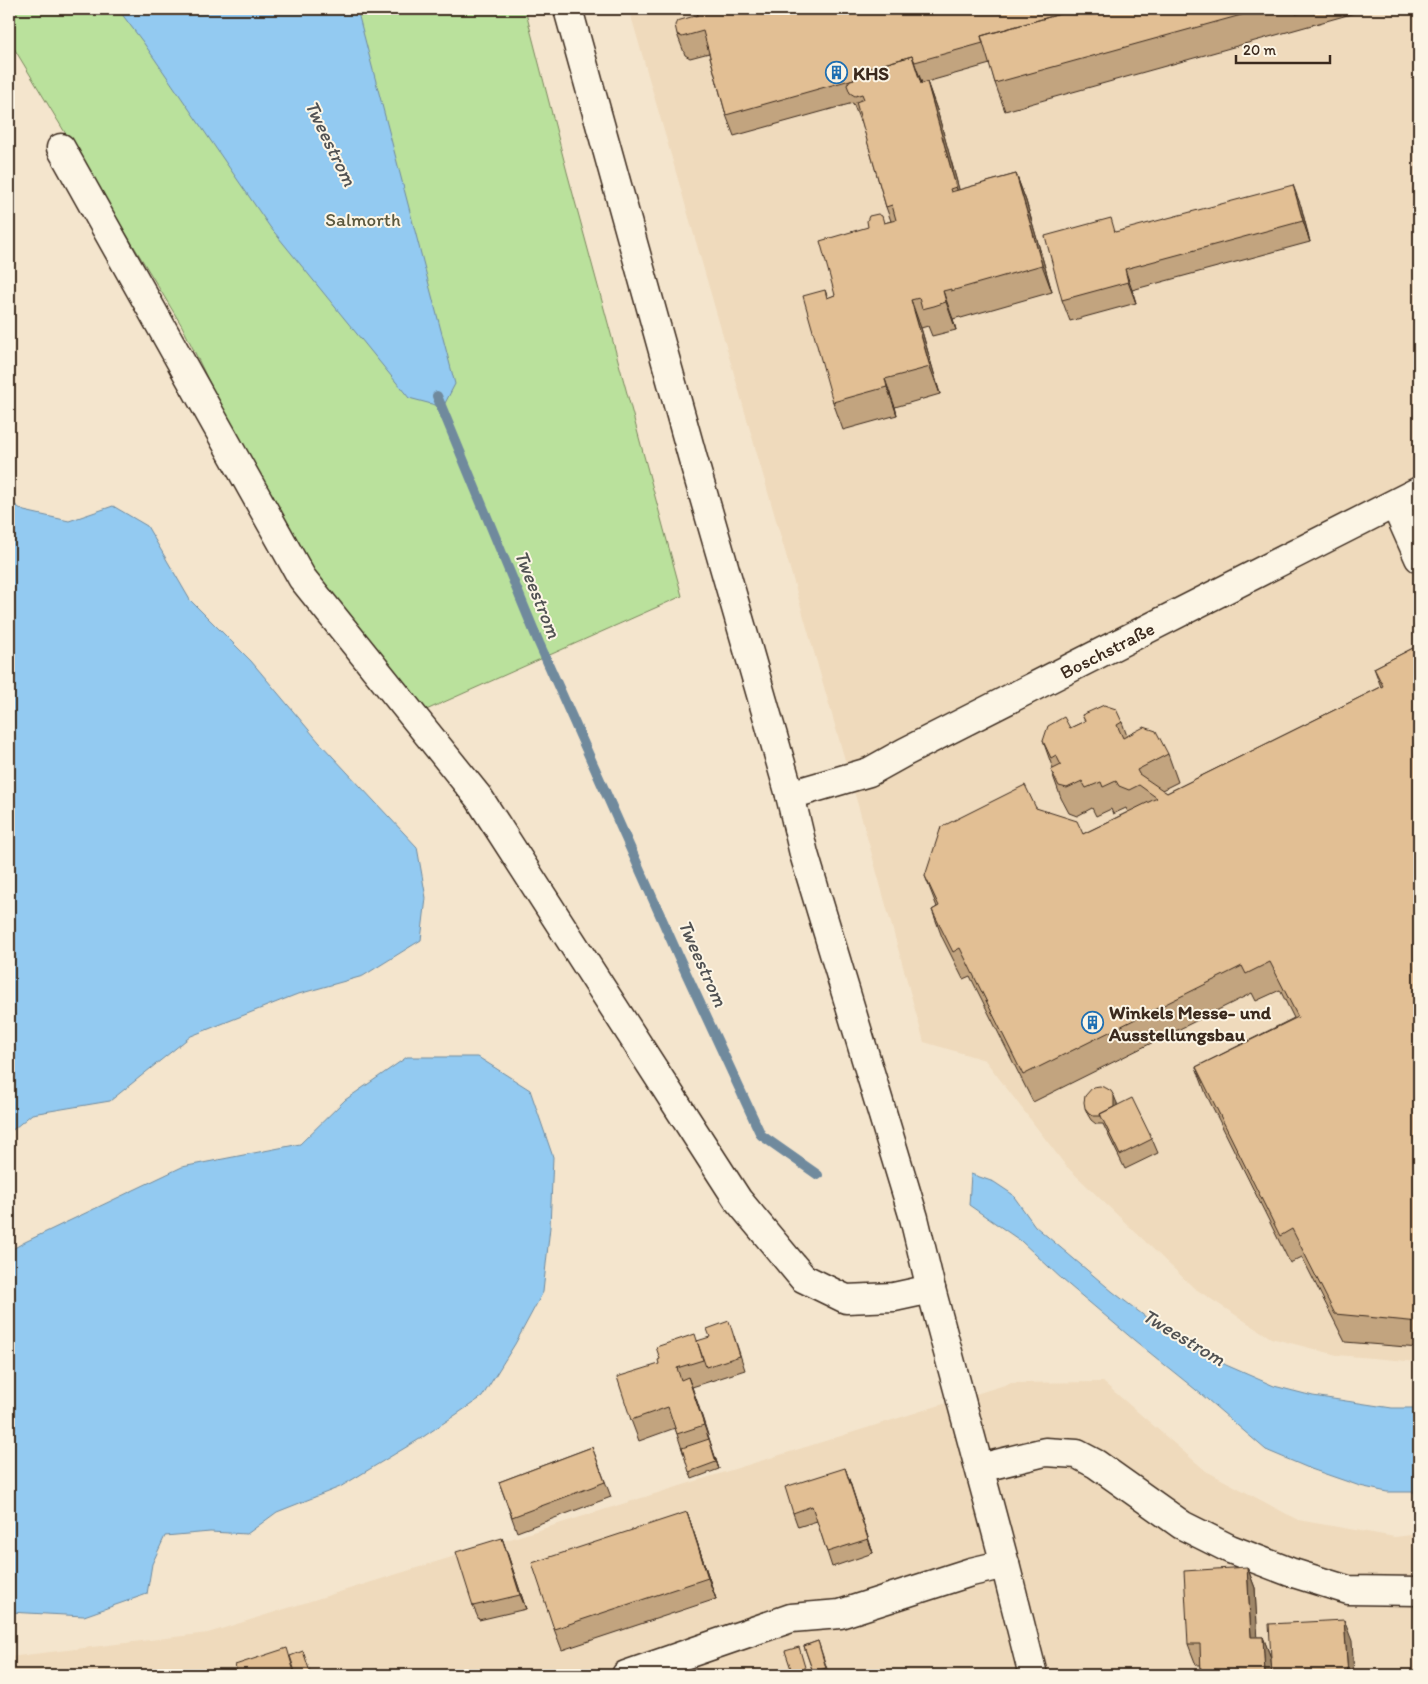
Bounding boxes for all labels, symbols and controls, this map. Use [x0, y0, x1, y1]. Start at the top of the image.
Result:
scale bar [1236, 32, 1329, 64]
text: 20 m [1243, 41, 1277, 59]
building icon: KHS [825, 61, 849, 85]
place label: KHS [853, 62, 889, 85]
water label: Tweestrom [300, 96, 362, 191]
park label: Salmorth [325, 208, 401, 231]
water label: Tweestrom [510, 547, 567, 642]
street label: Boschstraße [1056, 617, 1158, 684]
water label: Tweestrom [673, 916, 733, 1011]
place label: Winkels Messe- und Ausstellungsbau [1108, 1001, 1272, 1046]
building icon: Winkels Messe- und Ausstellungsbau [1081, 1011, 1105, 1035]
water label: Tweestrom [1138, 1303, 1231, 1372]

